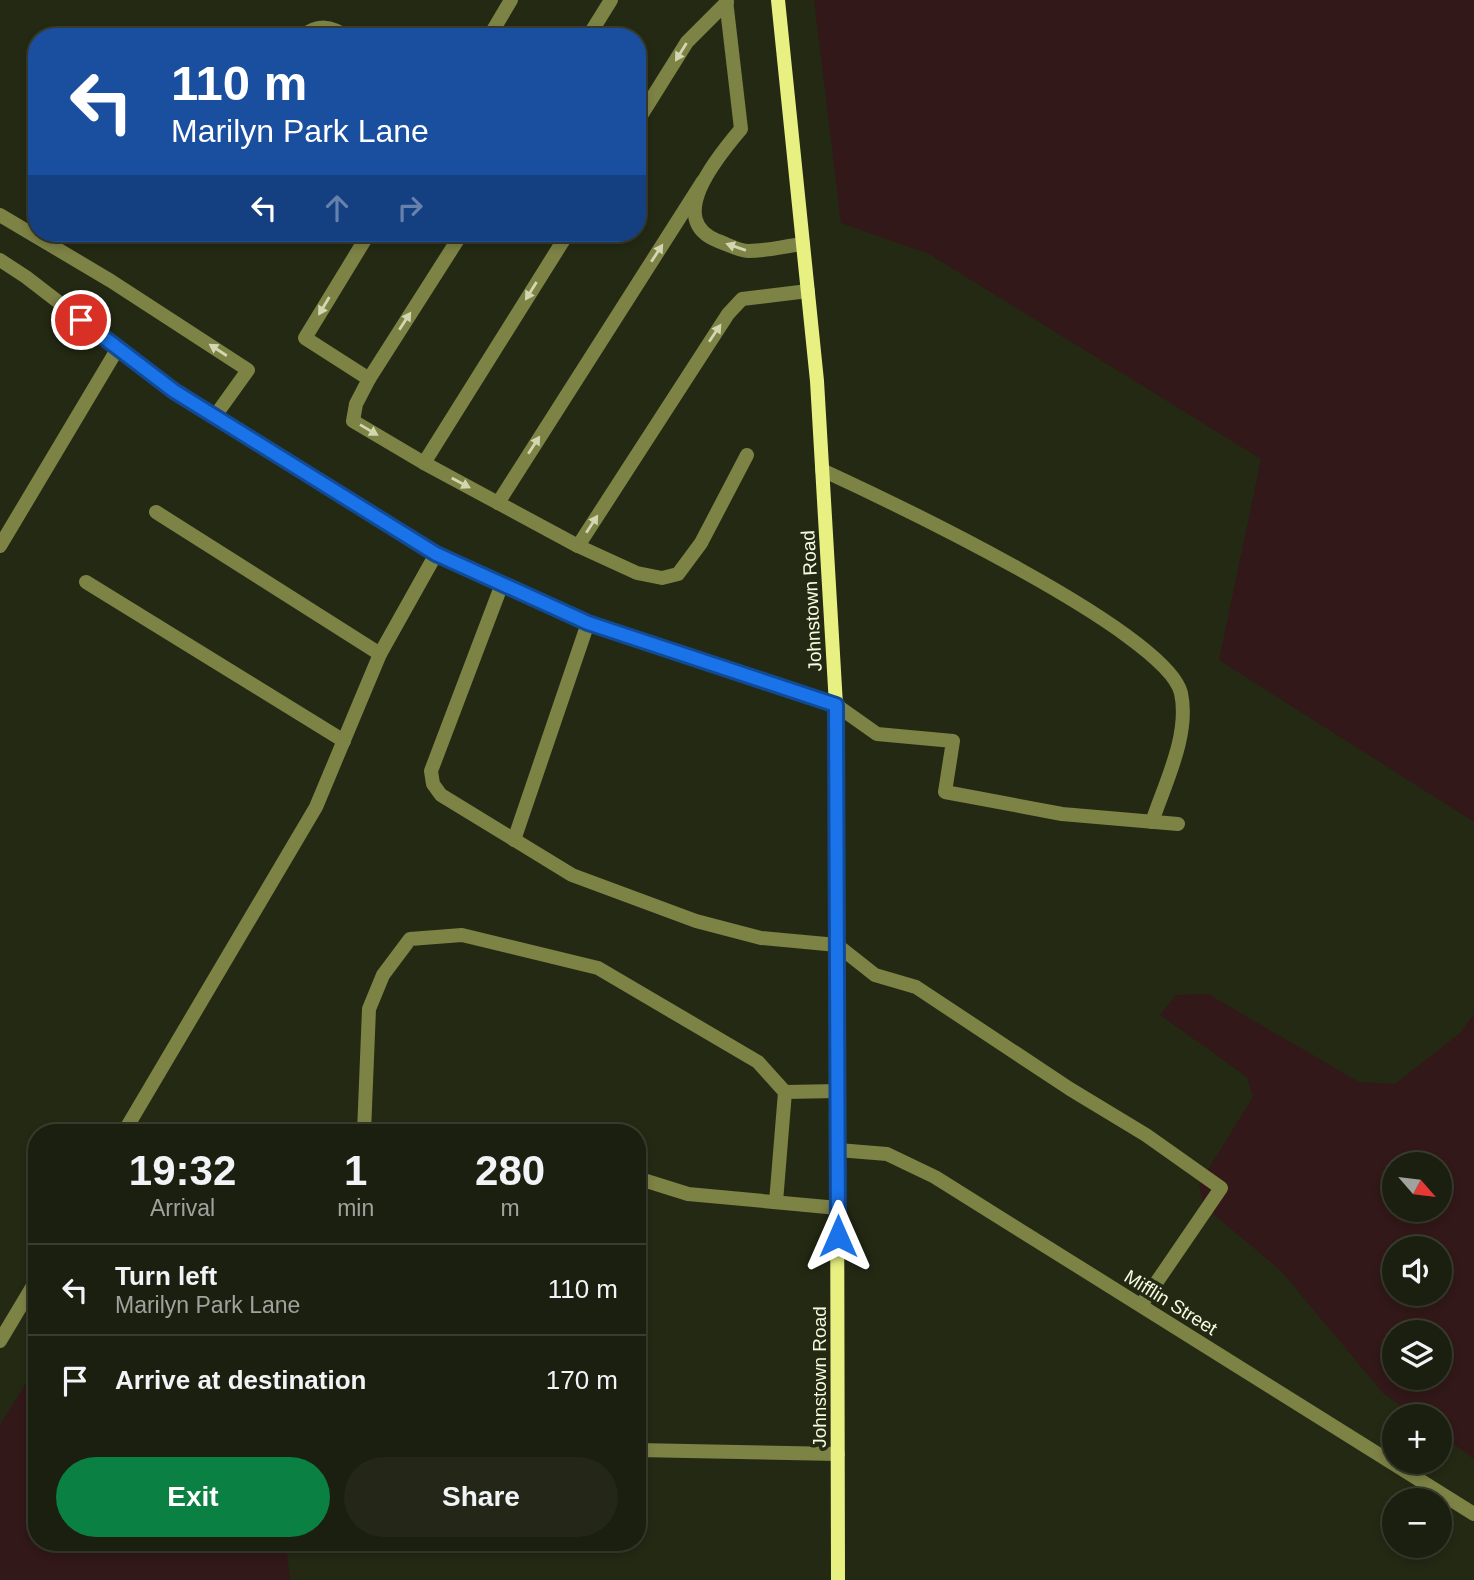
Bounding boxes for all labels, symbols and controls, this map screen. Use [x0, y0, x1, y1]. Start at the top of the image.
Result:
one-way arrow [674, 43, 687, 62]
icon: left [56, 56, 147, 147]
text: 110 m [171, 56, 307, 110]
text: Marilyn Park Lane [171, 113, 429, 149]
icon: left [245, 189, 283, 227]
icon: ahead [318, 189, 356, 227]
icon: right [391, 189, 429, 227]
one-way arrow [725, 241, 746, 252]
one-way arrow [650, 244, 663, 263]
one-way arrow [525, 281, 538, 300]
pin [51, 290, 111, 350]
one-way arrow [317, 297, 330, 316]
icon: arrive [62, 301, 100, 339]
one-way arrow [399, 312, 412, 331]
one-way arrow [708, 324, 722, 342]
one-way arrow [209, 344, 228, 357]
one-way arrow [359, 424, 378, 437]
one-way arrow [528, 436, 541, 455]
one-way arrow [451, 477, 470, 489]
one-way arrow [585, 514, 598, 534]
street label: Johnstown Road [797, 530, 826, 672]
text: 19:32 [129, 1147, 236, 1194]
text: 1 [344, 1147, 367, 1194]
text: 280 [475, 1147, 545, 1194]
north arrow [1382, 1152, 1452, 1222]
map controls [1382, 1152, 1452, 1558]
text: Arrival [150, 1195, 215, 1221]
text: min [337, 1195, 374, 1221]
text: m [501, 1195, 520, 1221]
position arrow [801, 1199, 875, 1273]
button: sound [1382, 1236, 1452, 1306]
text: Turn left [115, 1261, 217, 1291]
street label: Mifflin Street [1121, 1266, 1222, 1340]
icon: left [56, 1271, 94, 1309]
text: 110 m [548, 1274, 618, 1304]
text: Marilyn Park Lane [115, 1292, 300, 1318]
street label: Johnstown Road [809, 1306, 830, 1448]
button: layers [1382, 1320, 1452, 1390]
icon: arrive [56, 1362, 94, 1400]
text: Arrive at destination [115, 1365, 366, 1395]
text: 170 m [546, 1365, 618, 1395]
button: + [1382, 1404, 1452, 1474]
button: Exit [56, 1457, 330, 1537]
button: Share [344, 1457, 618, 1537]
button: − [1382, 1488, 1452, 1558]

